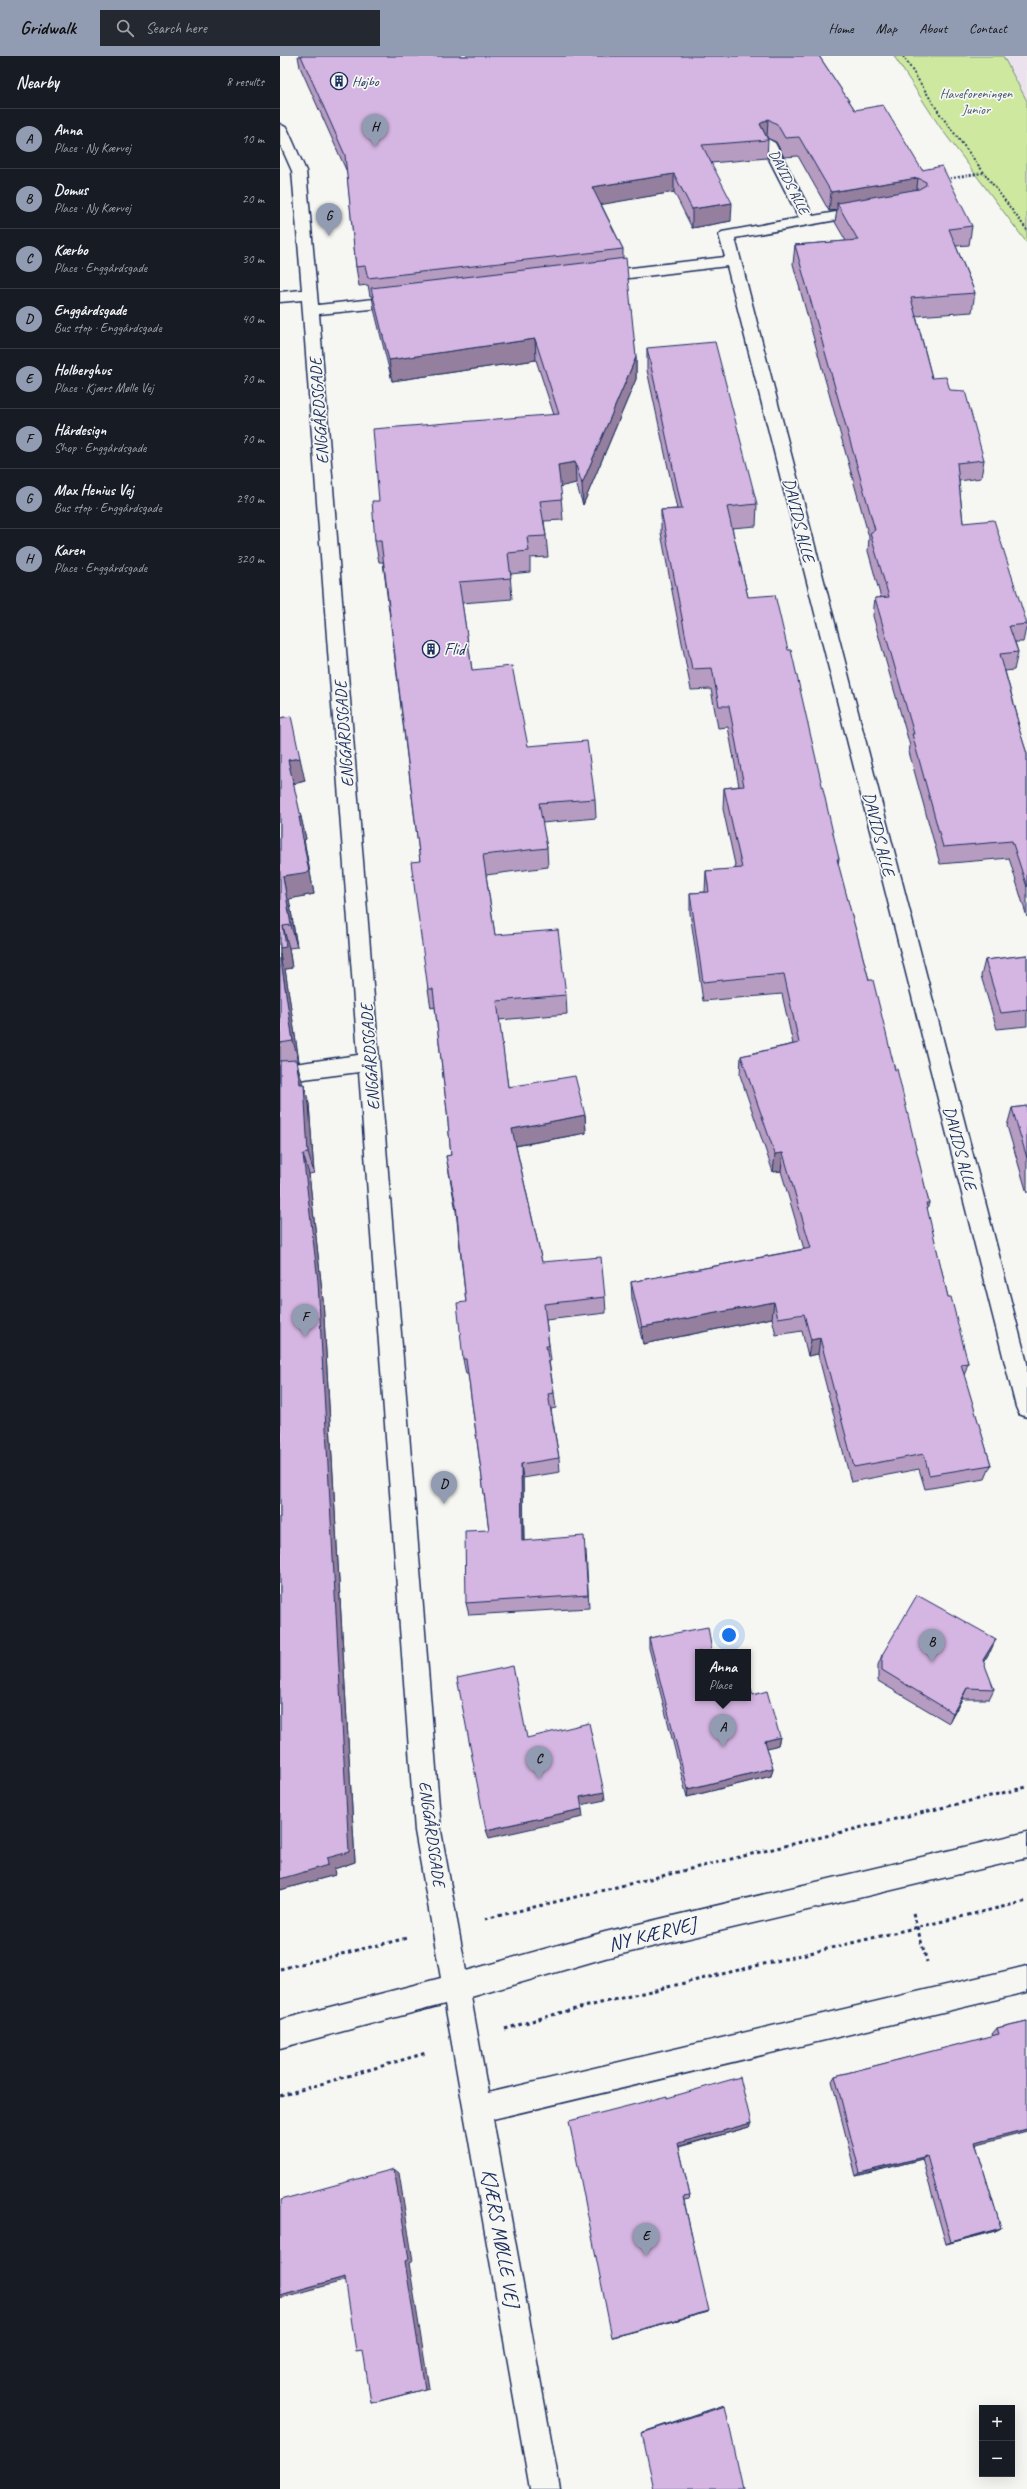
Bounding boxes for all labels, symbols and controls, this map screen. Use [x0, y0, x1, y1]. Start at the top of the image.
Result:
search box [100, 10, 380, 46]
text: Gridwalk [20, 16, 76, 40]
icon: search [114, 17, 136, 39]
text: Search here [146, 19, 207, 38]
text: Home [828, 20, 854, 37]
text: Map [876, 20, 897, 37]
text: About [919, 20, 947, 37]
text: Contact [969, 20, 1007, 37]
building icon: Højbo [329, 71, 349, 91]
text: Nearby [16, 72, 59, 93]
place label: Højbo [352, 73, 380, 90]
text: 8 results [226, 74, 264, 90]
park label: Haveforeningen Junior [940, 85, 1013, 118]
pin: H [362, 114, 388, 147]
text: Anna [54, 121, 82, 140]
text: A [26, 131, 32, 147]
text: 10 m [242, 131, 264, 147]
text: Place · Ny Kærvej [54, 140, 131, 156]
street label: DAVIDS ALLE [765, 147, 813, 219]
text: Domus [54, 181, 88, 200]
text: B [26, 191, 32, 207]
text: 20 m [242, 191, 264, 207]
text: Place · Ny Kærvej [54, 200, 131, 216]
pin: G [316, 203, 342, 236]
text: Kærbo [54, 241, 88, 260]
text: C [26, 251, 32, 267]
text: 30 m [242, 251, 264, 267]
text: Place · Enggårdsgade [54, 260, 147, 276]
text: Enggårdsgade [54, 301, 126, 320]
text: D [25, 311, 33, 327]
text: 40 m [242, 311, 264, 327]
text: Bus stop · Enggårdsgade [54, 320, 162, 336]
street label: ENGGÅRDSGADE [305, 355, 333, 465]
text: Holberghus [54, 361, 111, 380]
text: E [26, 371, 32, 387]
text: 70 m [242, 371, 264, 387]
text: Place · Kjærs Mølle Vej [54, 380, 154, 396]
text: Hårdesign [54, 421, 106, 440]
text: F [26, 431, 32, 447]
text: 70 m [242, 431, 264, 447]
text: Shop · Enggårdsgade [54, 440, 146, 456]
street label: DAVIDS ALLE [778, 476, 820, 566]
text: Max Henius Vej [54, 481, 133, 500]
text: G [26, 491, 32, 507]
text: 290 m [236, 491, 264, 507]
text: Bus stop · Enggårdsgade [54, 500, 162, 516]
text: Karen [54, 541, 85, 560]
text: H [25, 551, 33, 567]
text: 320 m [236, 551, 264, 567]
text: Place · Enggårdsgade [54, 560, 147, 576]
building icon: Flid [421, 639, 441, 659]
place label: Flid [444, 639, 468, 660]
street label: ENGGÅRDSGADE [330, 678, 358, 788]
street label: DAVIDS ALLE [858, 790, 900, 880]
street label: ENGGÅRDSGADE [356, 1001, 384, 1111]
street label: DAVIDS ALLE [939, 1104, 982, 1194]
pin: F [292, 1304, 318, 1337]
pin: D [431, 1471, 457, 1504]
your location [719, 1625, 739, 1645]
pin: B [919, 1629, 945, 1662]
popup [695, 1649, 751, 1701]
text: Anna [709, 1658, 737, 1677]
text: Place [709, 1677, 732, 1693]
pin: A [710, 1714, 736, 1747]
pin: C [526, 1746, 552, 1779]
street label: ENGGÅRDSGADE [414, 1780, 450, 1891]
street label: NY KÆRVEJ [606, 1910, 702, 1957]
street label: KJÆRS MØLLE VEJ [477, 2167, 526, 2312]
pin: E [633, 2223, 659, 2256]
map controls [979, 2405, 1015, 2477]
button: + [979, 2405, 1015, 2441]
button: − [979, 2441, 1015, 2477]

